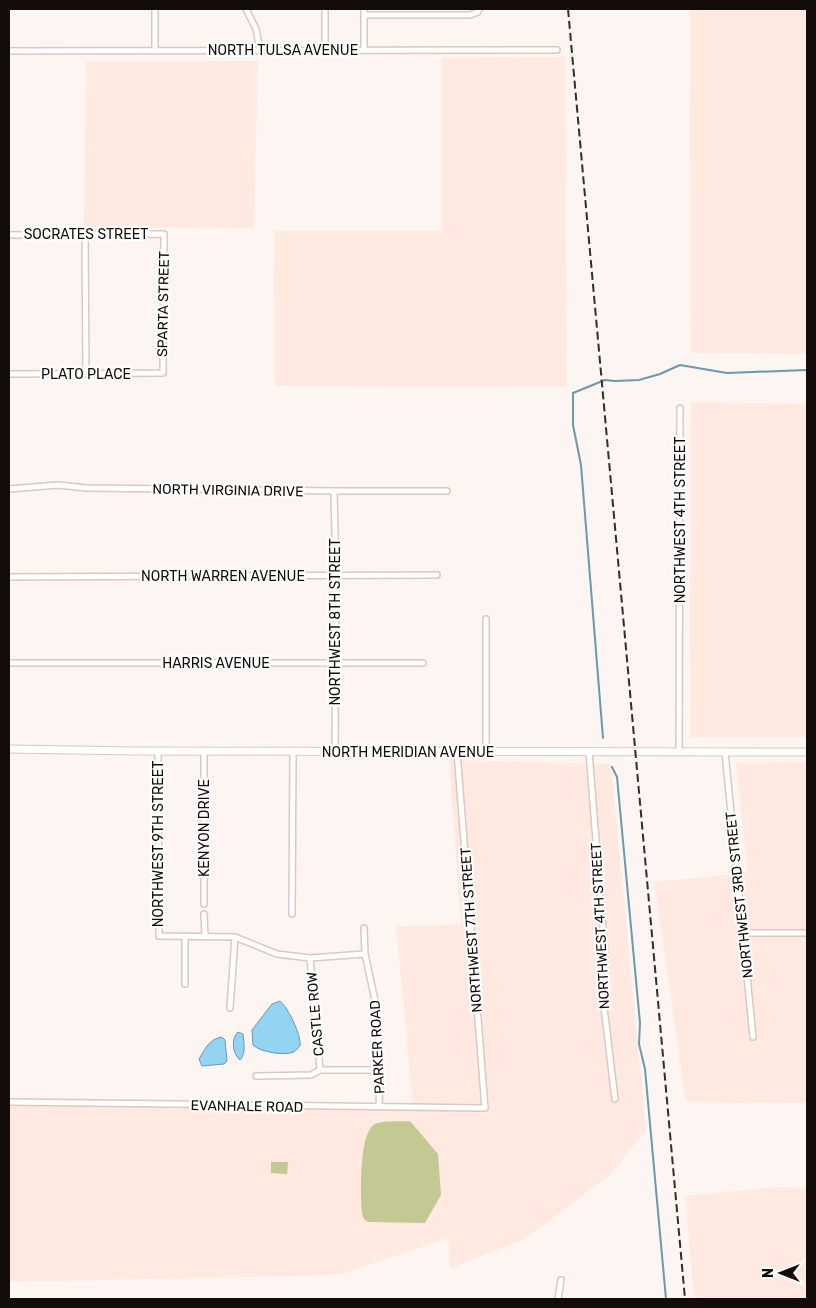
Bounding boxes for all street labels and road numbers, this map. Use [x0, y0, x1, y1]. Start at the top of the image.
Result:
street label: NORTH TULSA AVENUE [208, 42, 358, 59]
street label: SOCRATES STREET [24, 226, 148, 243]
street label: SPARTA STREET [154, 251, 173, 357]
street label: PLATO PLACE [41, 366, 131, 383]
street label: NORTHWEST 4TH STREET [672, 437, 689, 603]
street label: NORTH VIRGINIA DRIVE [152, 481, 304, 500]
street label: NORTHWEST 8TH STREET [327, 538, 344, 706]
street label: NORTH WARREN AVENUE [141, 568, 305, 585]
street label: HARRIS AVENUE [162, 655, 270, 672]
street label: NORTH MERIDIAN AVENUE [322, 744, 494, 761]
street label: NORTHWEST 9TH STREET [150, 761, 167, 927]
street label: KENYON DRIVE [196, 779, 213, 877]
street label: NORTHWEST 3RD STREET [722, 811, 757, 979]
street label: NORTHWEST 4TH STREET [588, 842, 613, 1010]
street label: NORTHWEST 7TH STREET [457, 847, 486, 1013]
street label: CASTLE ROW [303, 971, 328, 1057]
street label: PARKER ROAD [367, 1000, 388, 1094]
street label: EVANHALE ROAD [191, 1097, 303, 1116]

